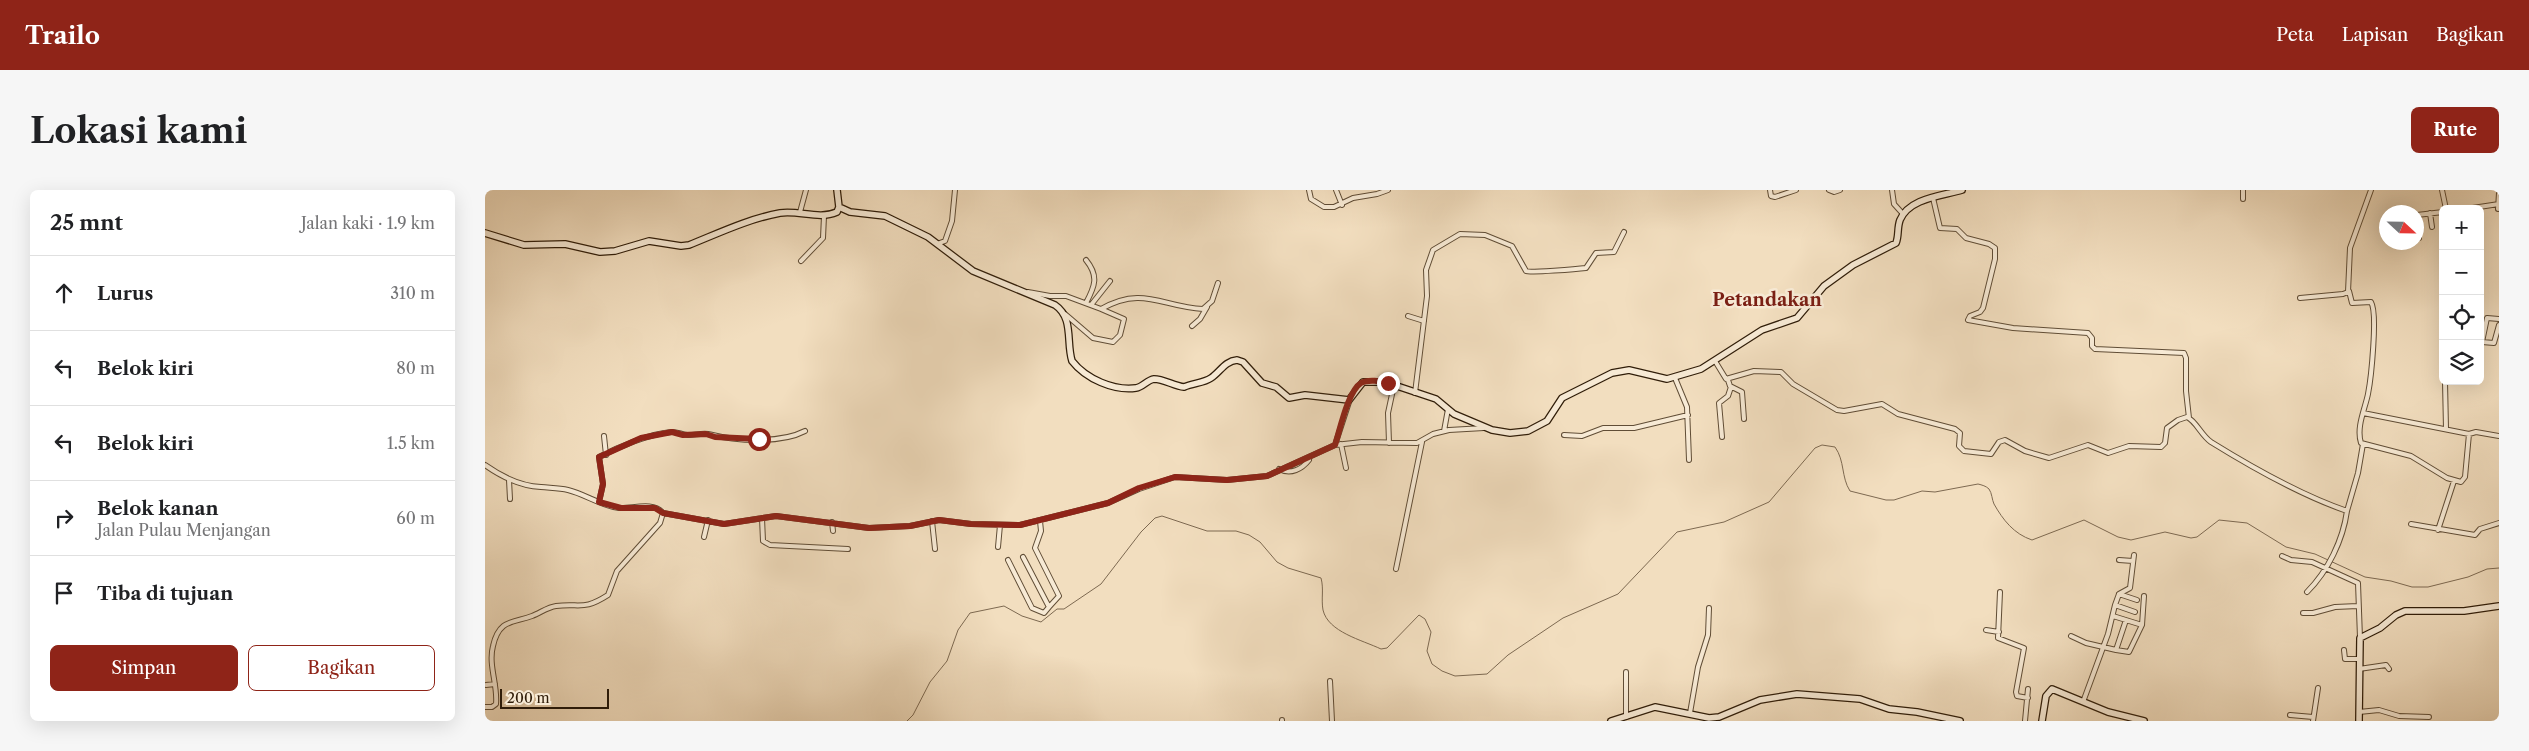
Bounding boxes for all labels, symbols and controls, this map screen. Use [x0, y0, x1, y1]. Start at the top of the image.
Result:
text: Trailo [25, 21, 100, 50]
text: Peta [2276, 24, 2314, 46]
text: Lapisan [2342, 24, 2408, 46]
text: Bagikan [2436, 24, 2504, 46]
button: Rute [2411, 107, 2499, 153]
text: Lokasi kami [30, 109, 247, 152]
north arrow [2379, 205, 2424, 250]
map controls [2439, 205, 2484, 385]
button: + [2439, 205, 2484, 250]
text: 25 mnt [50, 210, 123, 235]
text: Jalan kaki · 1.9 km [301, 213, 435, 233]
button: − [2439, 250, 2484, 295]
icon: ahead [50, 279, 78, 307]
text: Lurus [97, 282, 153, 305]
text: 310 m [390, 283, 435, 303]
district label: Petandakan [1712, 289, 1822, 311]
button: locate [2439, 295, 2484, 340]
button: layers [2439, 340, 2484, 385]
icon: left [50, 354, 78, 382]
text: Belok kiri [97, 357, 194, 380]
text: 80 m [396, 358, 435, 378]
route end [1377, 372, 1400, 395]
route start [748, 428, 771, 451]
icon: left [50, 429, 78, 457]
text: Belok kiri [97, 432, 194, 455]
text: 1.5 km [387, 433, 435, 453]
text: Belok kanan [97, 497, 219, 520]
icon: right [50, 504, 78, 532]
text: 60 m [396, 508, 435, 528]
text: Jalan Pulau Menjangan [97, 520, 271, 540]
icon: arrive [50, 579, 78, 607]
text: Tiba di tujuan [97, 582, 233, 605]
button: Simpan [50, 645, 238, 691]
button: Bagikan [248, 645, 435, 691]
scale bar [500, 686, 609, 709]
text: 200 m [507, 689, 550, 707]

